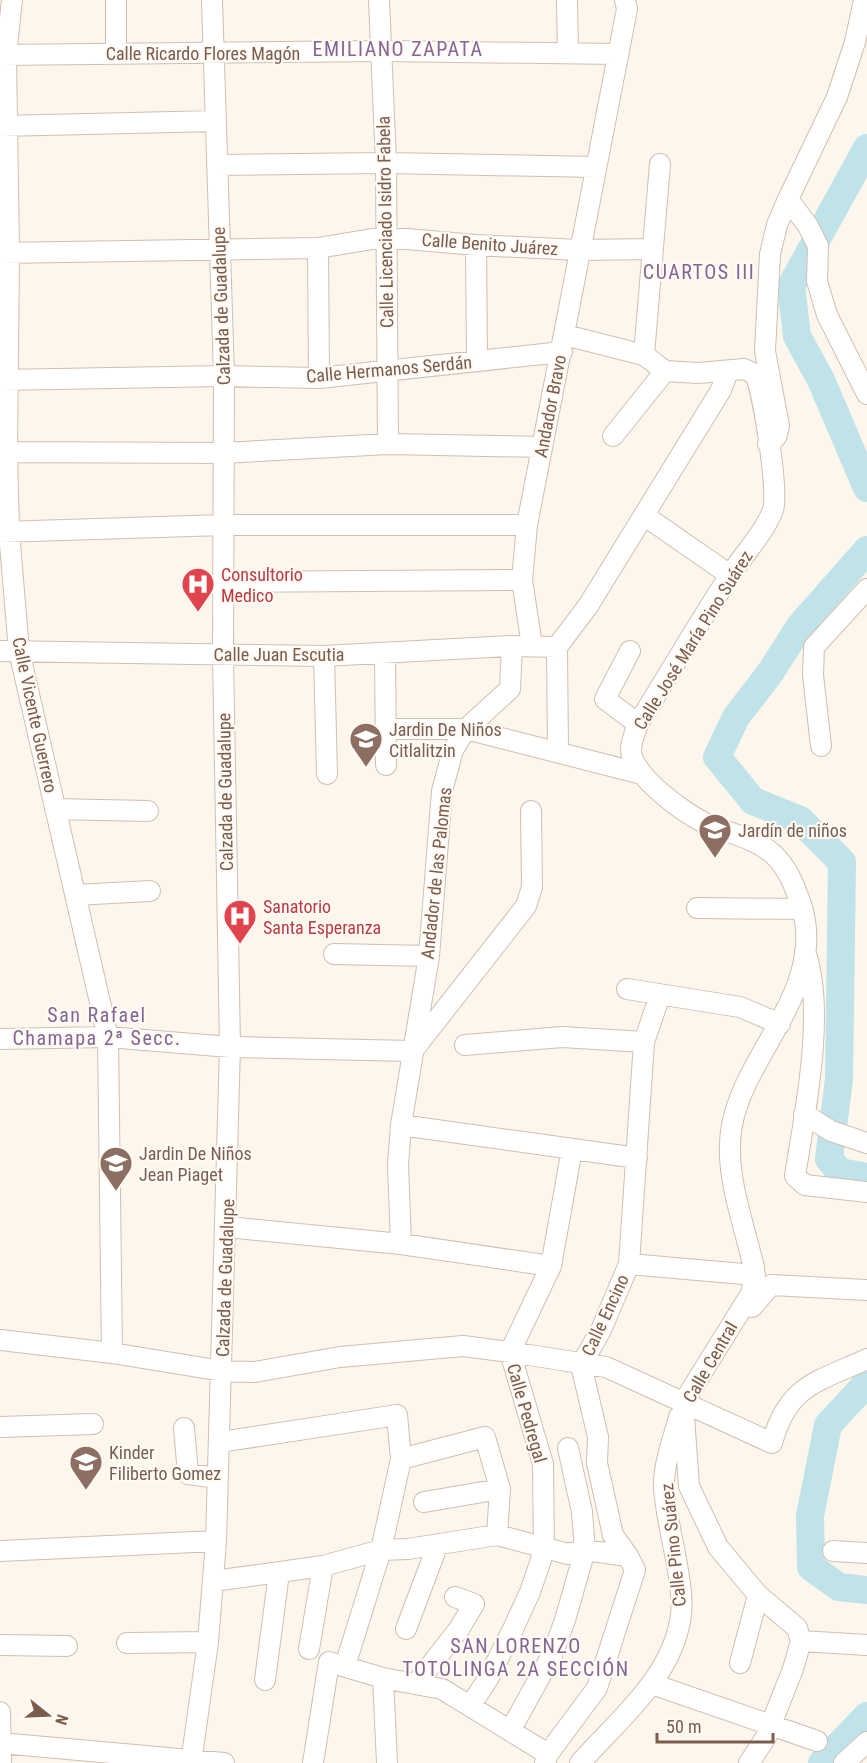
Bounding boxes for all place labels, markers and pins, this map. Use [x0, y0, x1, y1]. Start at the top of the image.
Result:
place label: Consultorio Medico [221, 564, 303, 606]
hospital icon: Consultorio Medico [180, 566, 216, 613]
place label: Jardin De Niños Citlalitzin [389, 719, 502, 761]
school or university icon: Jardin De Niños Citlalitzin [348, 721, 384, 768]
school or university icon: Jardín de niños [697, 812, 733, 859]
place label: Jardín de niños [738, 820, 847, 841]
place label: Sanatorio Santa Esperanza [263, 896, 381, 938]
hospital icon: Sanatorio Santa Esperanza [222, 898, 258, 945]
place label: Jardin De Niños Jean Piaget [139, 1143, 252, 1185]
school or university icon: Jardin De Niños Jean Piaget [98, 1145, 134, 1192]
place label: Kinder Filiberto Gomez [109, 1442, 221, 1484]
school or university icon: Kinder Filiberto Gomez [68, 1444, 104, 1491]

